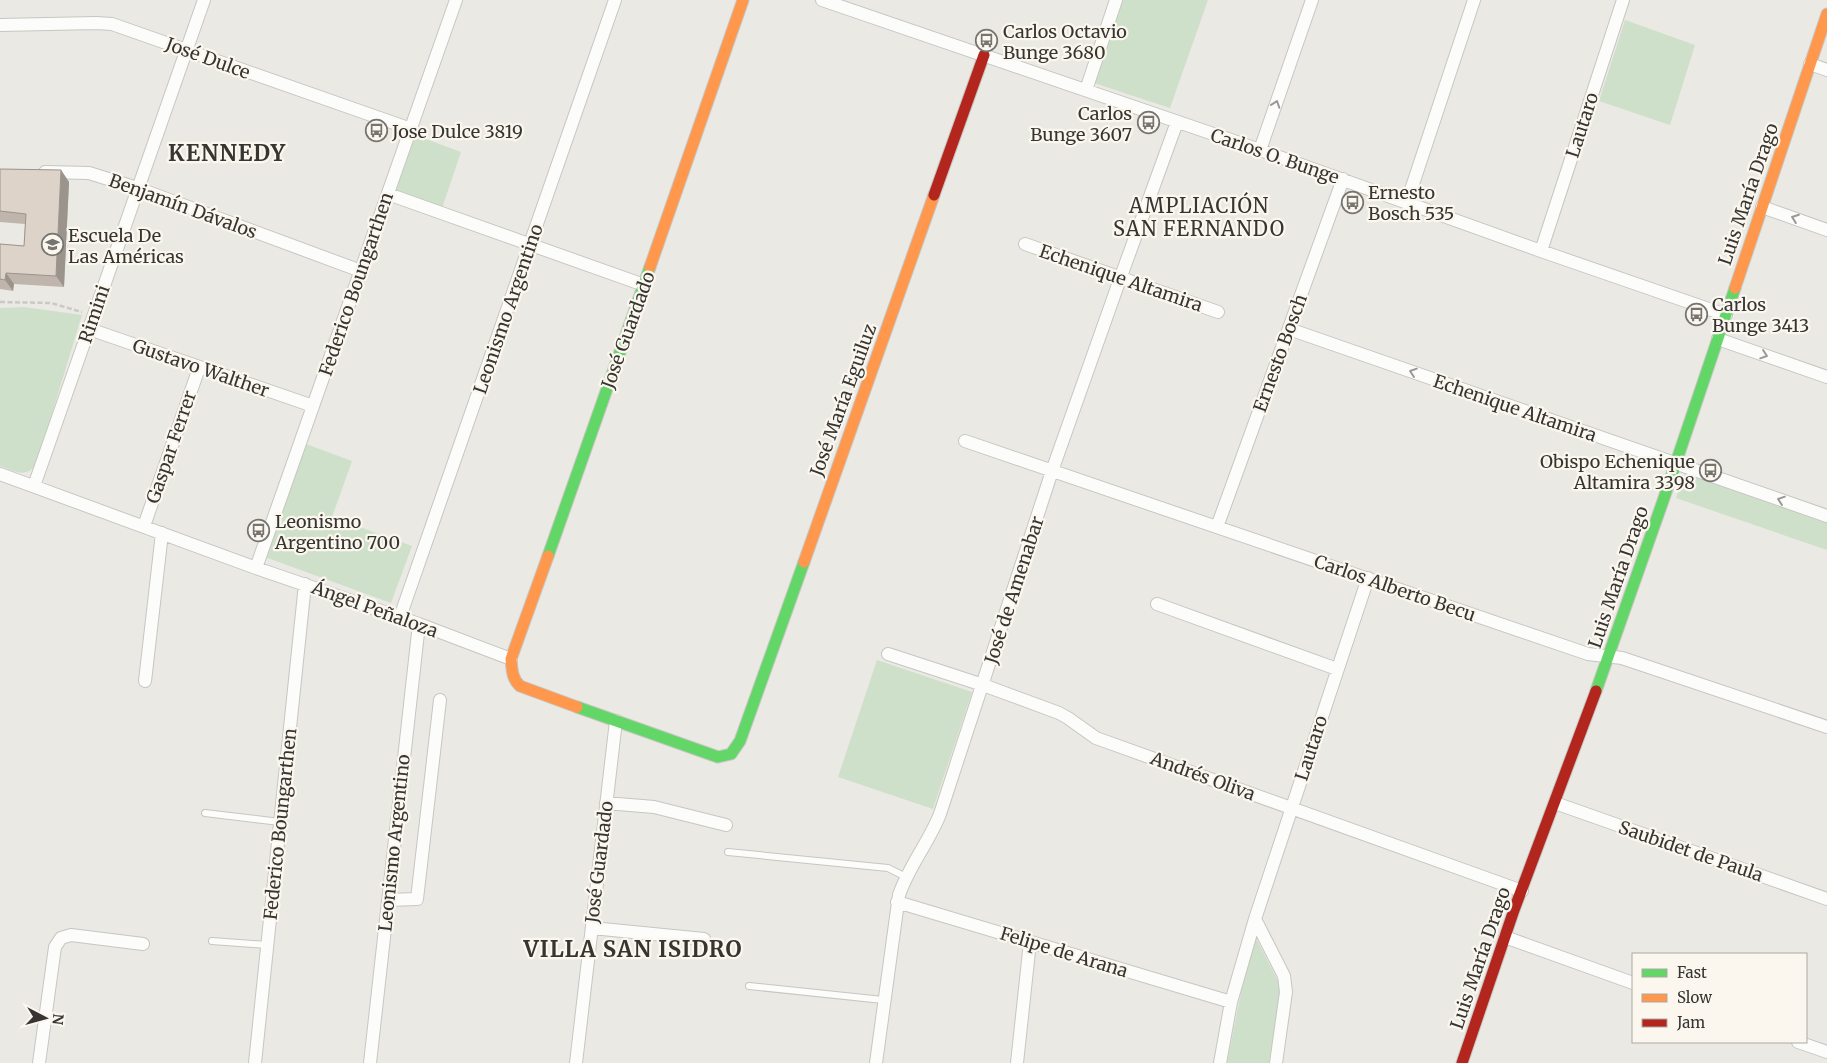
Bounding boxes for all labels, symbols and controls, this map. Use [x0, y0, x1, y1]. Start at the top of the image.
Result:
place label: Carlos Octavio Bunge 3680 [1003, 20, 1127, 64]
bus stop icon: Carlos Octavio Bunge 3680 [975, 29, 999, 53]
street label: José Dulce [162, 32, 253, 84]
street label: Lautaro [1561, 90, 1603, 160]
one-way arrow [1270, 100, 1280, 108]
place label: Carlos Bunge 3607 [1030, 102, 1132, 146]
bus stop icon: Carlos Bunge 3607 [1136, 111, 1160, 135]
bus stop icon: Jose Dulce 3819 [364, 119, 388, 143]
place label: Jose Dulce 3819 [391, 120, 523, 143]
street label: Luis María Drago [1713, 120, 1783, 268]
street label: Carlos O. Bunge [1208, 123, 1342, 189]
district label: KENNEDY [168, 139, 286, 167]
street label: Benjamín Dávalos [106, 168, 260, 244]
place label: Ernesto Bosch 535 [1368, 181, 1454, 225]
street label: Federico Boungarthen [314, 189, 398, 379]
bus stop icon: Ernesto Bosch 535 [1340, 190, 1364, 214]
district label: AMPLIACIÓN SAN FERNANDO [1113, 192, 1285, 241]
one-way arrow [1791, 214, 1799, 224]
street label: Leonismo Argentino [468, 221, 548, 397]
place label: Escuela De Las Américas [68, 224, 184, 268]
school or university icon: Escuela De Las Américas [40, 233, 64, 257]
street label: Echenique Altamira [1036, 239, 1206, 317]
street label: José Guardado [596, 268, 660, 393]
street label: Rimini [73, 282, 115, 346]
street label: Ernesto Bosch [1248, 291, 1312, 415]
place label: Carlos Bunge 3413 [1712, 293, 1809, 337]
bus stop icon: Carlos Bunge 3413 [1684, 302, 1708, 326]
street label: José María Eguiluz [804, 321, 881, 480]
street label: Gustavo Walther [130, 334, 272, 402]
one-way arrow [1759, 349, 1767, 359]
one-way arrow [1409, 368, 1417, 378]
street label: Echenique Altamira [1430, 369, 1600, 447]
street label: Gaspar Ferrer [141, 388, 201, 506]
place label: Obispo Echenique Altamira 3398 [1540, 450, 1695, 494]
bus stop icon: Obispo Echenique Altamira 3398 [1699, 459, 1723, 483]
one-way arrow [1777, 496, 1786, 506]
street label: Luis María Drago [1583, 503, 1653, 651]
place label: Leonismo Argentino 700 [274, 510, 400, 554]
street label: José de Amenabar [979, 513, 1049, 668]
bus stop icon: Leonismo Argentino 700 [247, 519, 271, 543]
street label: Carlos Alberto Becu [1311, 550, 1479, 626]
street label: Ángel Peñaloza [308, 575, 442, 643]
street label: Lautaro [1290, 713, 1332, 783]
street label: Federico Boungarthen [258, 727, 302, 921]
street label: Andrés Oliva [1147, 746, 1259, 806]
street label: Leonismo Argentino [373, 753, 415, 933]
street label: José Guardado [580, 800, 618, 925]
street label: Saubidet de Paula [1616, 815, 1767, 887]
street label: Luis María Drago [1445, 884, 1515, 1032]
street label: Felipe de Arana [997, 922, 1131, 982]
district label: VILLA SAN ISIDRO [523, 935, 743, 963]
legend [1632, 953, 1807, 1043]
text: Fast [1677, 963, 1707, 982]
text: Slow [1677, 988, 1712, 1007]
north arrow [20, 993, 70, 1043]
text: N [48, 1013, 67, 1026]
text: Jam [1676, 1013, 1705, 1032]

